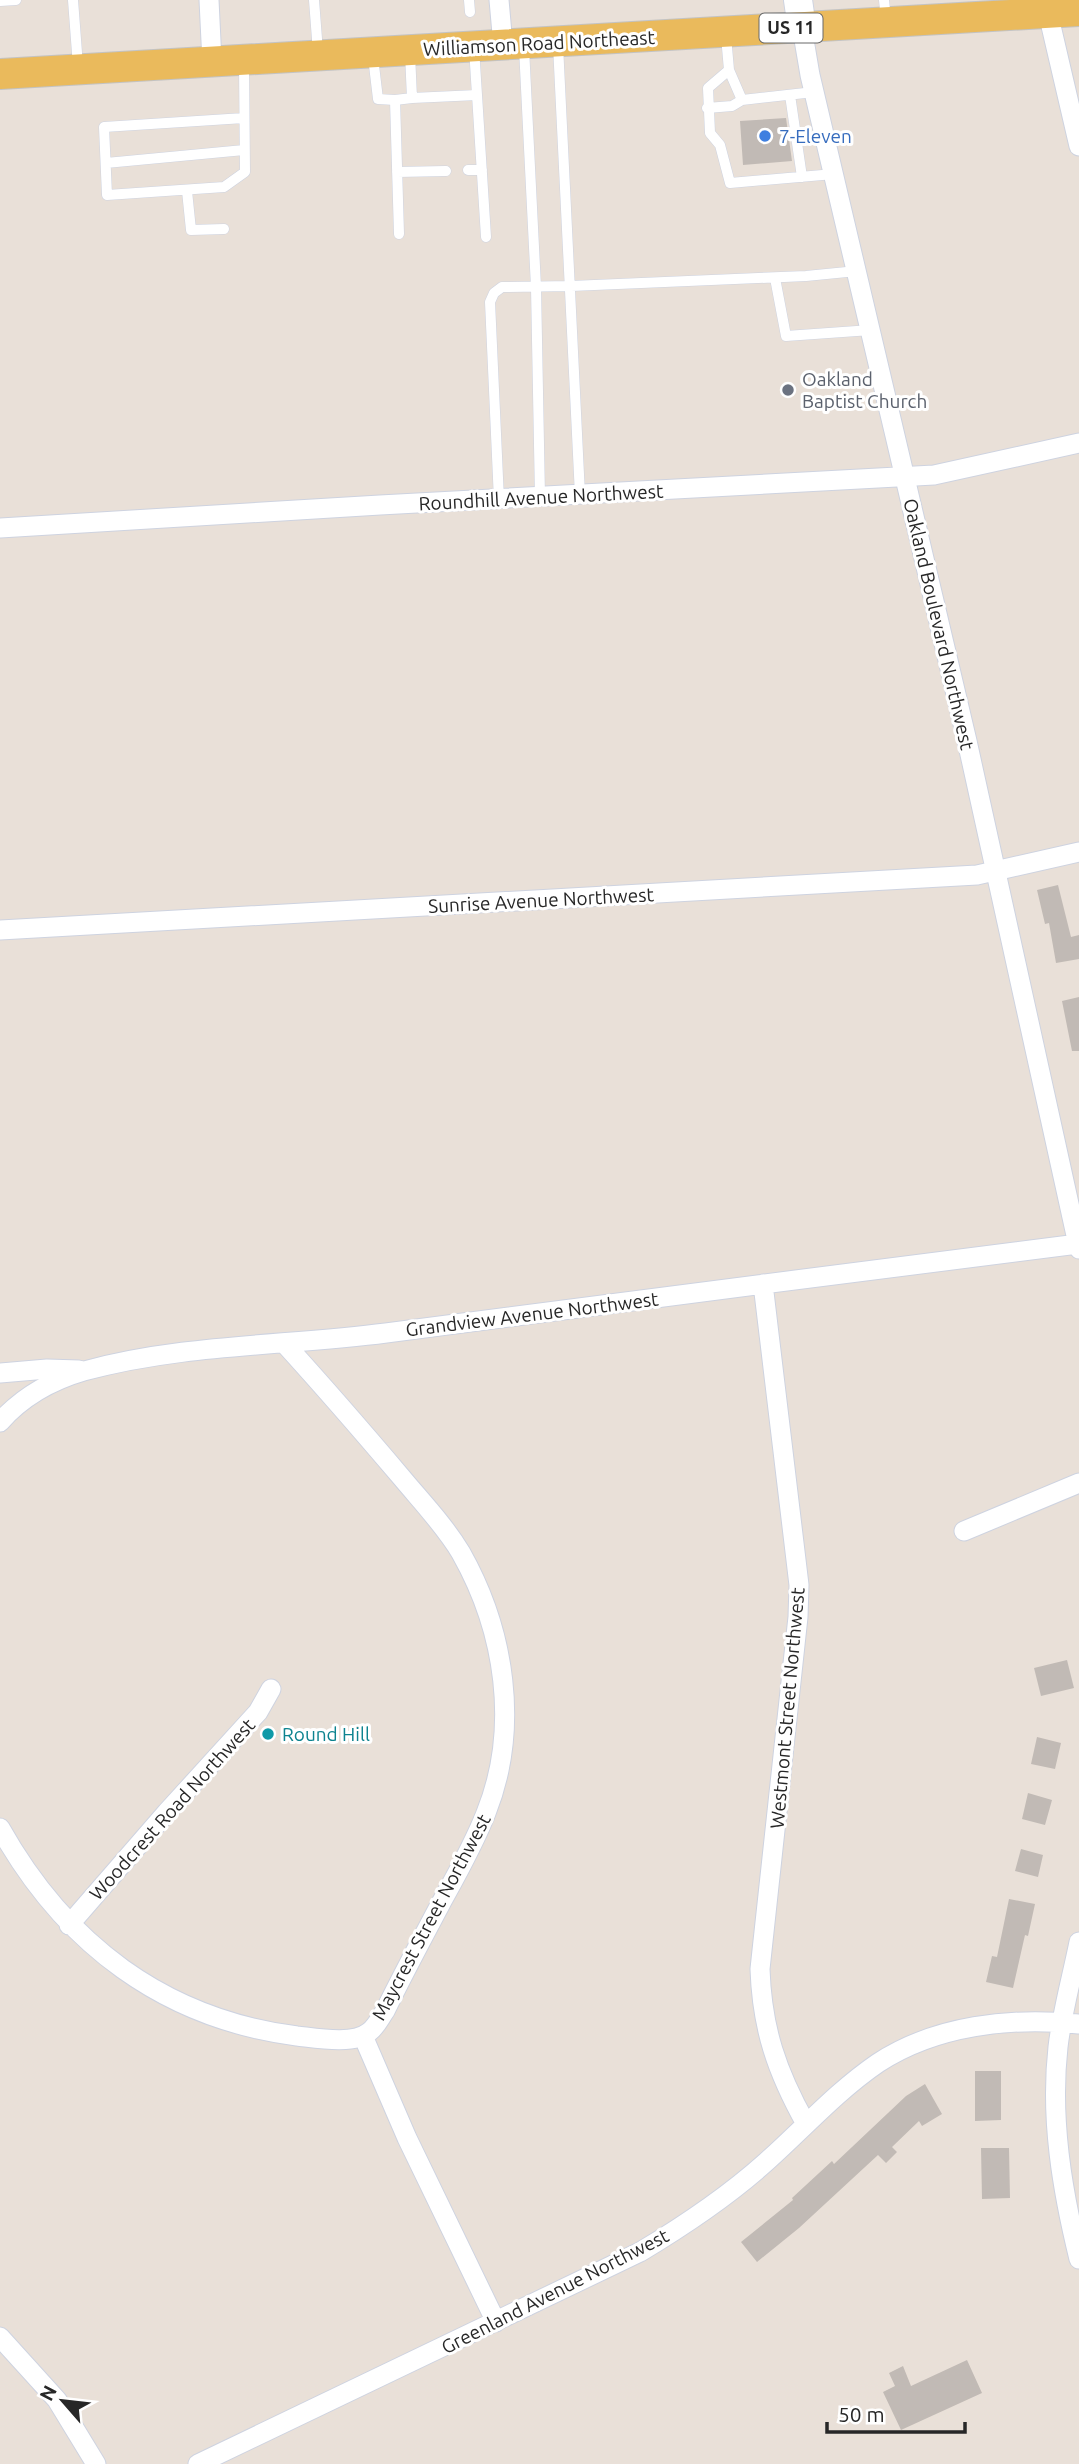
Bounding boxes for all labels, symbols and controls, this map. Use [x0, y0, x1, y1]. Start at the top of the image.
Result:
road number: US 11 [760, 13, 822, 42]
street label: Williamson Road Northeast [422, 26, 656, 60]
place label: 7-Eleven [779, 125, 852, 147]
marker: 7-Eleven [757, 128, 773, 144]
place label: Oakland Baptist Church [802, 368, 927, 412]
marker: Oakland Baptist Church [780, 382, 796, 398]
street label: Roundhill Avenue Northwest [418, 480, 664, 514]
street label: Oakland Boulevard Northwest [899, 496, 979, 752]
street label: Sunrise Avenue Northwest [428, 883, 655, 917]
street label: Grandview Avenue Northwest [404, 1288, 660, 1340]
street label: Westmont Street Northwest [765, 1586, 809, 1830]
street label: Woodcrest Road Northwest [85, 1713, 260, 1904]
place label: Round Hill [282, 1723, 370, 1745]
marker: Round Hill [260, 1726, 276, 1742]
street label: Maycrest Street Northwest [367, 1810, 495, 2024]
street label: Greenland Avenue Northwest [438, 2224, 673, 2358]
north arrow [28, 2366, 98, 2436]
text: N [35, 2382, 61, 2404]
scale bar [827, 2390, 965, 2434]
text: 50 m [838, 2402, 885, 2426]

